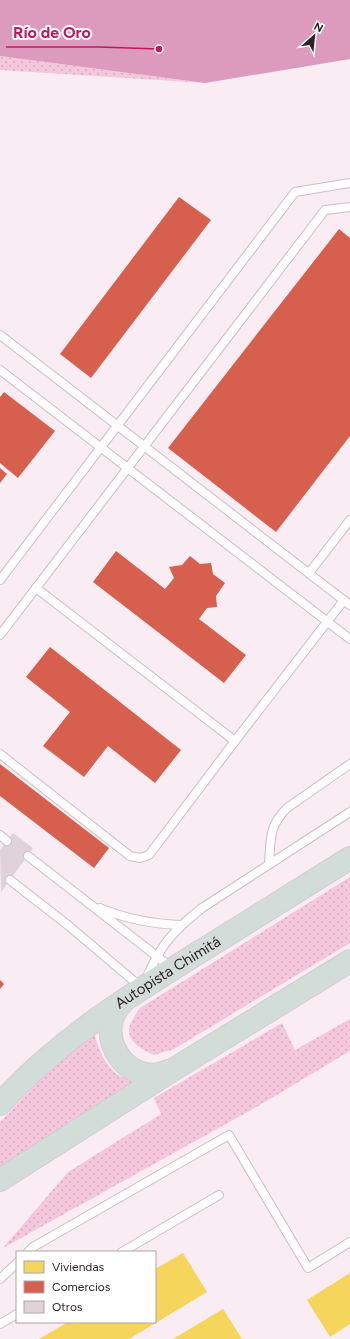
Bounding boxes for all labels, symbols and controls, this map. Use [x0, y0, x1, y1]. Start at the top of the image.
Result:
north arrow [294, 16, 334, 56]
callout: Río de Oro [6, 19, 99, 47]
text: N [312, 20, 325, 35]
text: Río de Oro [13, 23, 91, 42]
street label: Autopista Chimitá [112, 932, 224, 1013]
legend [16, 1251, 156, 1323]
text: Viviendas [52, 1260, 105, 1274]
text: Comercios [52, 1280, 111, 1294]
text: Otros [52, 1300, 83, 1314]

